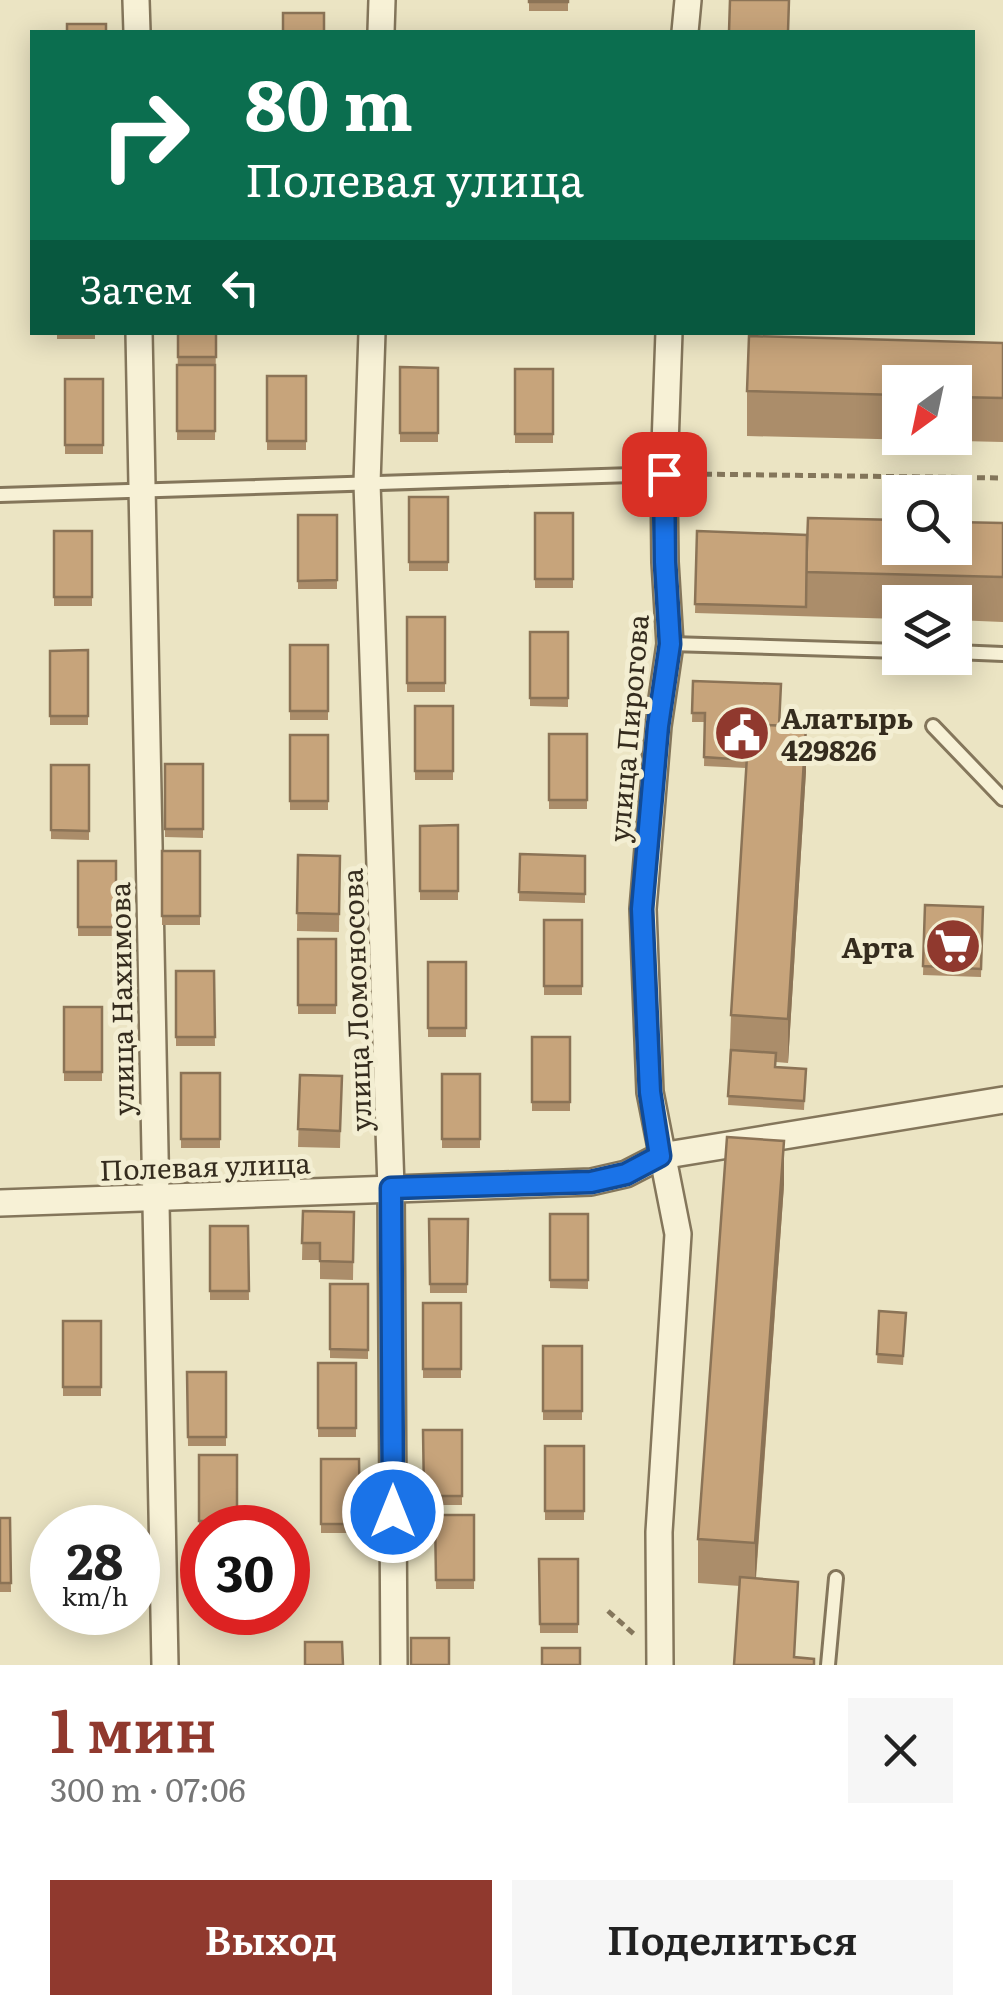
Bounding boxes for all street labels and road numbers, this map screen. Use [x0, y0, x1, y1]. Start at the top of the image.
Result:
street label: улица Пирогова [596, 612, 658, 844]
street label: улица Ломоносова [329, 868, 381, 1132]
street label: улица Нахимова [97, 882, 143, 1116]
street label: Полевая улица [99, 1140, 311, 1190]

